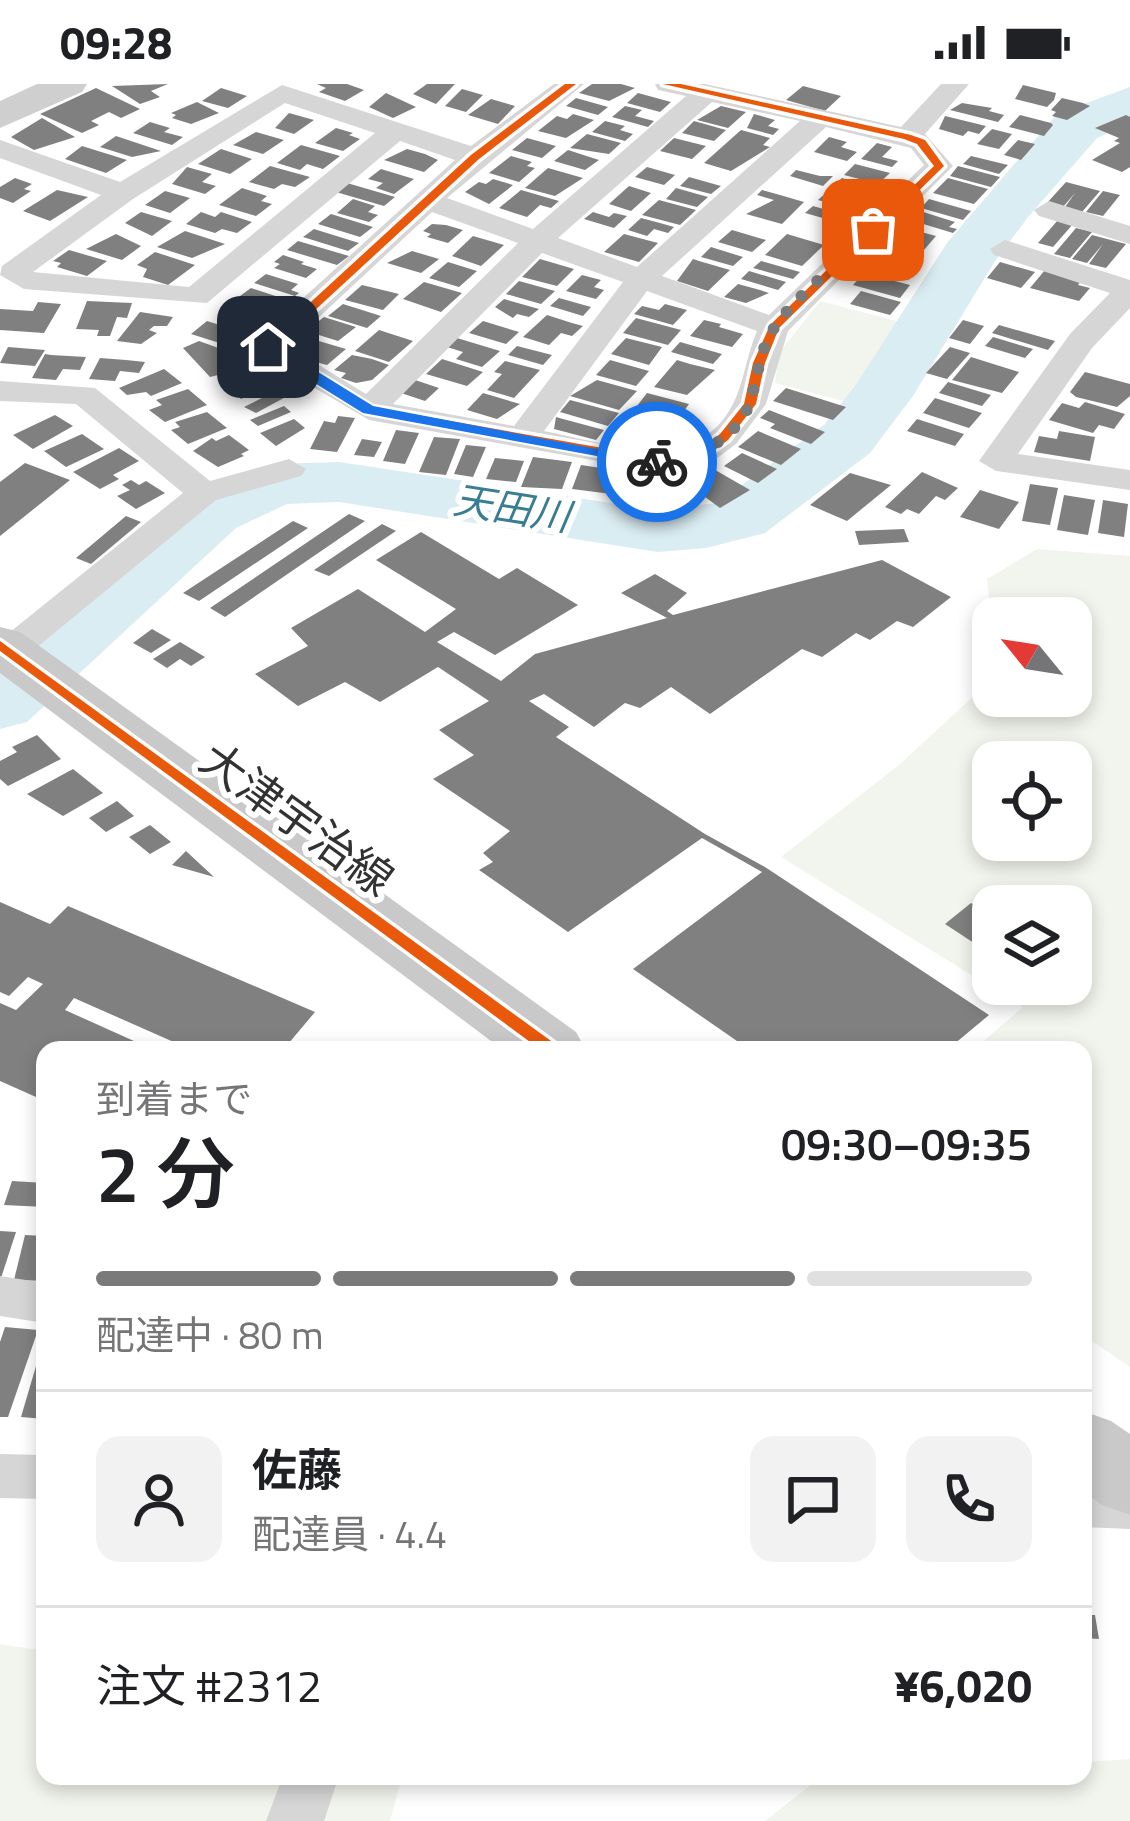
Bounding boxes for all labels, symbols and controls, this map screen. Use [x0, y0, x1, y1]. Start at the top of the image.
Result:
text: 09:28 [60, 8, 172, 76]
pin [822, 179, 924, 281]
icon: bag [840, 197, 906, 263]
pin [217, 296, 319, 398]
icon: home [235, 314, 301, 380]
courier [597, 402, 717, 522]
icon: bike [624, 429, 690, 495]
water label: 天田川 [450, 469, 578, 546]
north arrow [972, 597, 1092, 717]
map controls [972, 597, 1092, 1005]
street label: 大津宇治線 [187, 725, 409, 912]
button: locate [972, 741, 1092, 861]
button: layers [972, 885, 1092, 1005]
text: 到着まで [96, 1069, 252, 1128]
text: 09:30–09:35 [781, 1109, 1032, 1177]
text: 2 分 [96, 1114, 235, 1232]
text: 配達中 · 80 m [96, 1305, 324, 1364]
text: 佐藤 [252, 1435, 342, 1503]
button: person [96, 1436, 222, 1562]
button: chat [750, 1436, 876, 1562]
button: phone [906, 1436, 1032, 1562]
text: 配達員 · 4.4 [252, 1504, 447, 1563]
text: 注文 #2312 [96, 1651, 322, 1719]
text: ¥6,020 [894, 1651, 1032, 1719]

